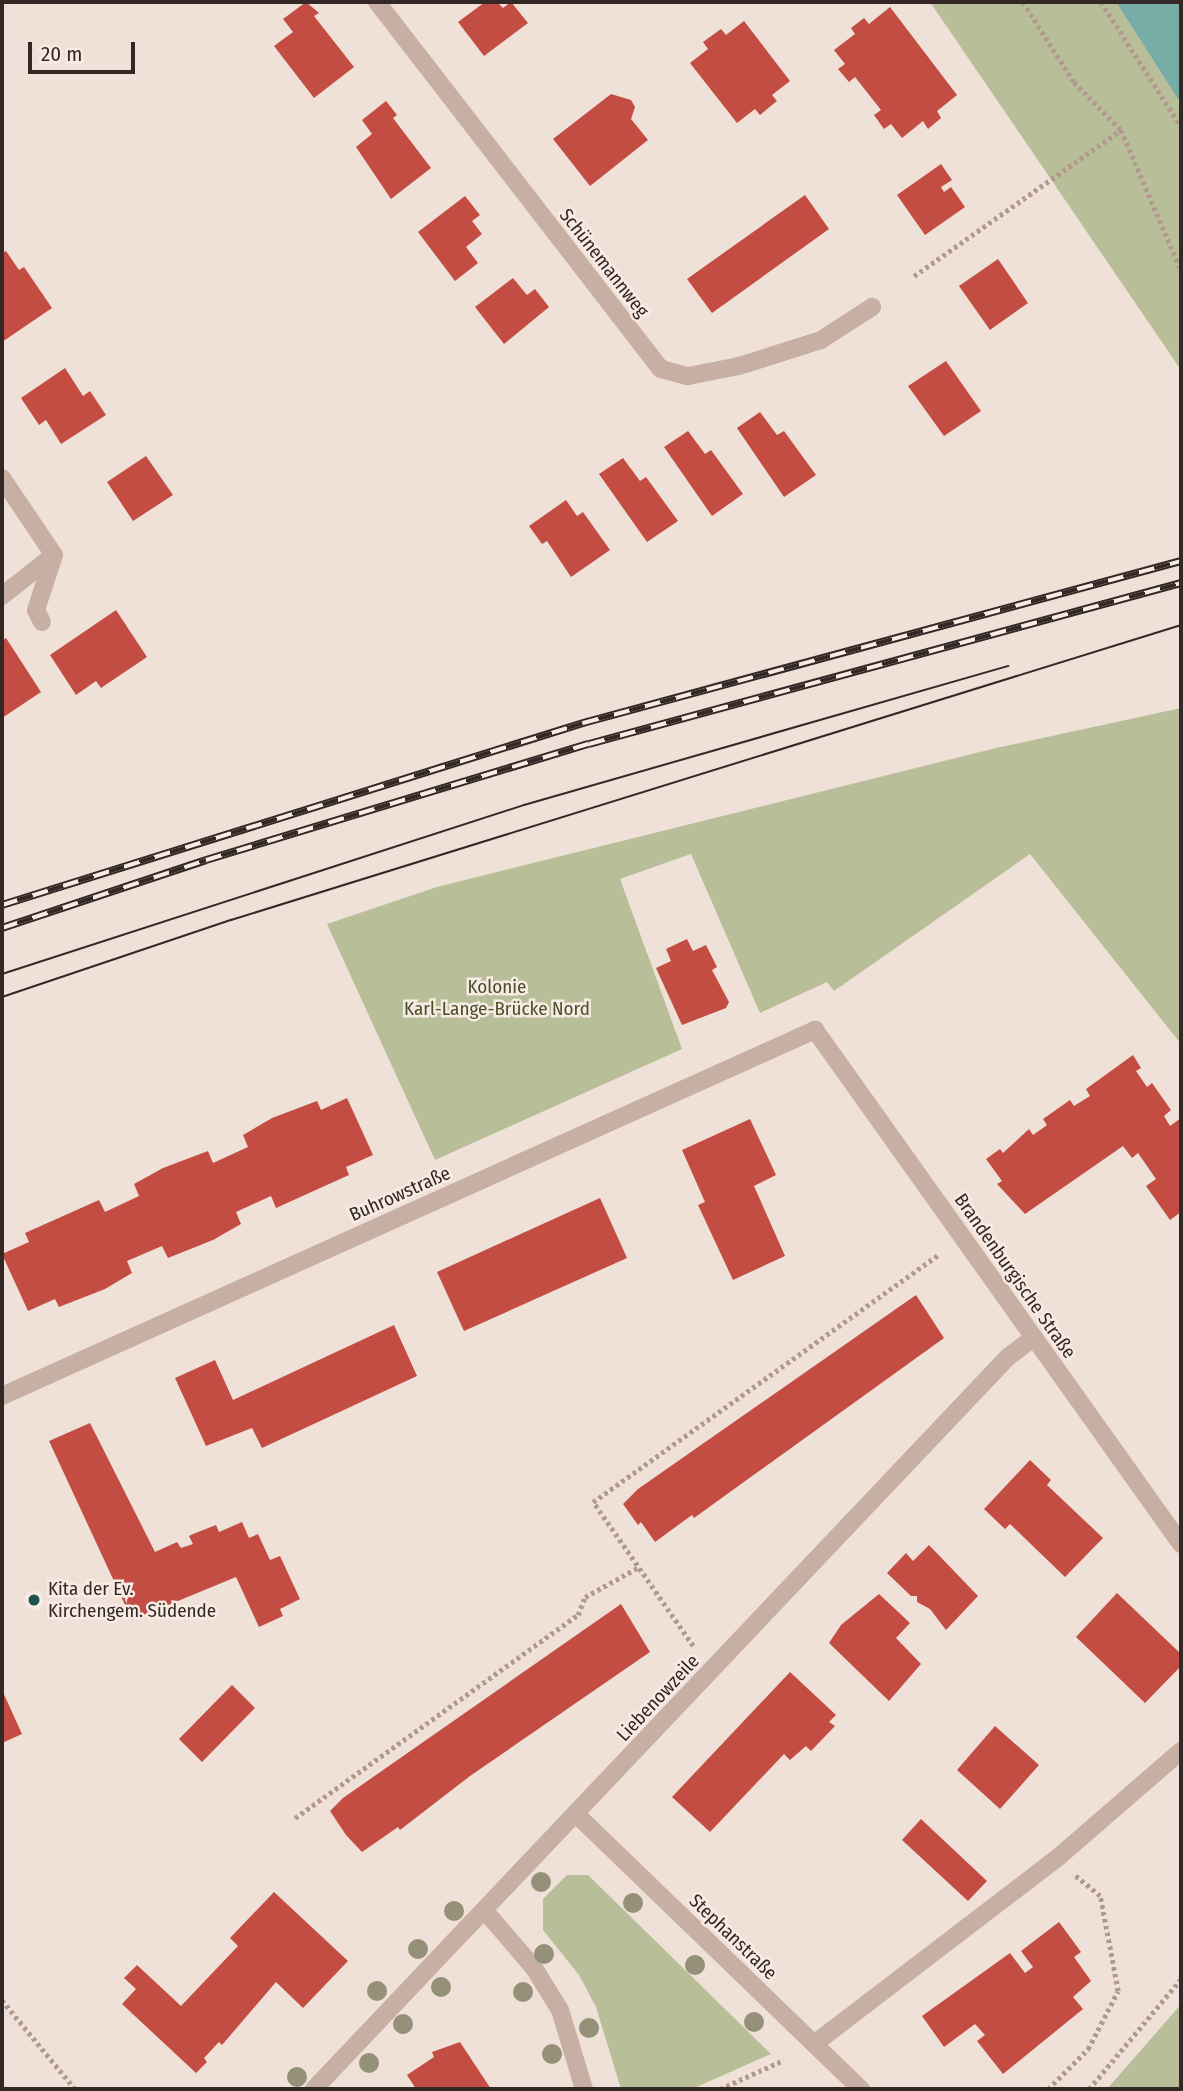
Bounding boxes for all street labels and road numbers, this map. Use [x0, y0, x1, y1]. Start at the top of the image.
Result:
street label: Schünemannweg [555, 204, 653, 322]
street label: Buhrowstraße [346, 1162, 454, 1226]
street label: Brandenburgische Straße [949, 1189, 1081, 1363]
street label: Liebenowzeile [612, 1650, 704, 1746]
street label: Stephanstraße [684, 1889, 782, 1985]

